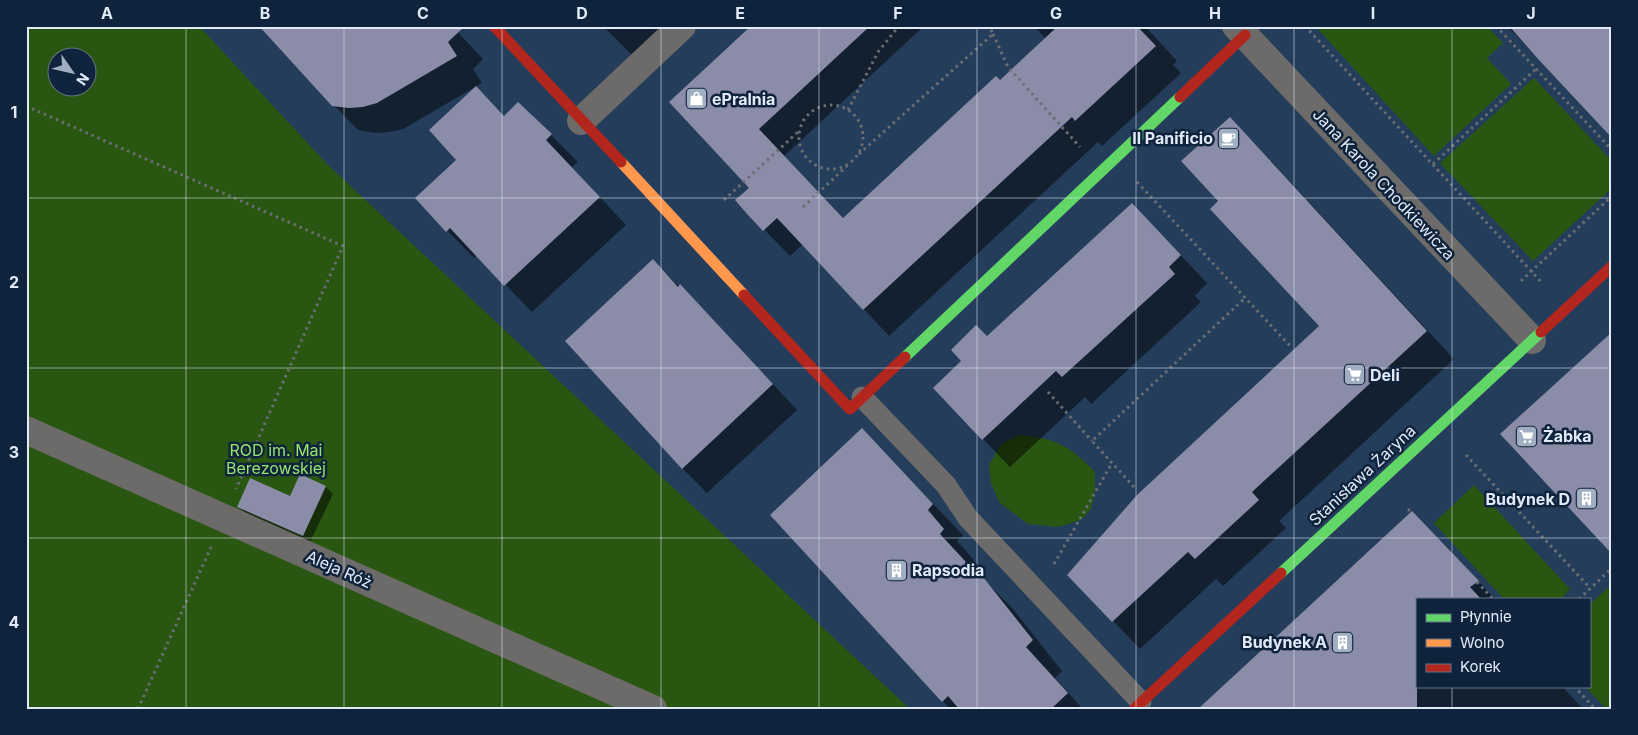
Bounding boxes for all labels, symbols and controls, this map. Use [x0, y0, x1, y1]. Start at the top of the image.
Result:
text: A [101, 3, 113, 23]
text: B [260, 3, 270, 23]
text: C [417, 3, 429, 23]
text: D [576, 3, 588, 23]
text: E [735, 3, 745, 23]
text: F [893, 3, 903, 23]
text: G [1050, 3, 1062, 23]
text: H [1209, 3, 1221, 23]
text: I [1371, 3, 1375, 23]
text: J [1526, 3, 1536, 23]
north arrow [48, 48, 98, 98]
text: N [73, 70, 93, 89]
shop icon: ePralnia [684, 87, 708, 111]
place label: ePralnia [712, 89, 775, 109]
text: 1 [11, 102, 17, 122]
street label: Jana Karola Chodkiewicza [1309, 104, 1459, 264]
cafe icon: Il Panificio [1217, 126, 1241, 150]
place label: Il Panificio [1132, 128, 1213, 148]
text: 2 [9, 272, 19, 292]
supermarket icon: Deli [1342, 363, 1366, 387]
place label: Deli [1370, 365, 1400, 385]
street label: Stanisława Żaryna [1305, 420, 1419, 530]
supermarket icon: Żabka [1515, 424, 1539, 448]
place label: Żabka [1543, 426, 1592, 446]
park label: ROD im. Mai Berezowskiej [226, 440, 326, 478]
text: 3 [9, 442, 19, 462]
building icon: Budynek D [1574, 487, 1598, 511]
place label: Budynek D [1485, 489, 1570, 509]
street label: Aleja Róż [303, 546, 375, 592]
building icon: Rapsodia [884, 558, 908, 582]
place label: Rapsodia [912, 560, 984, 580]
legend [1416, 598, 1590, 688]
text: Płynnie [1460, 607, 1512, 626]
text: 4 [9, 612, 20, 632]
building icon: Budynek A [1331, 630, 1355, 654]
place label: Budynek A [1242, 632, 1327, 652]
text: Wolno [1460, 633, 1505, 652]
text: Korek [1460, 657, 1502, 676]

